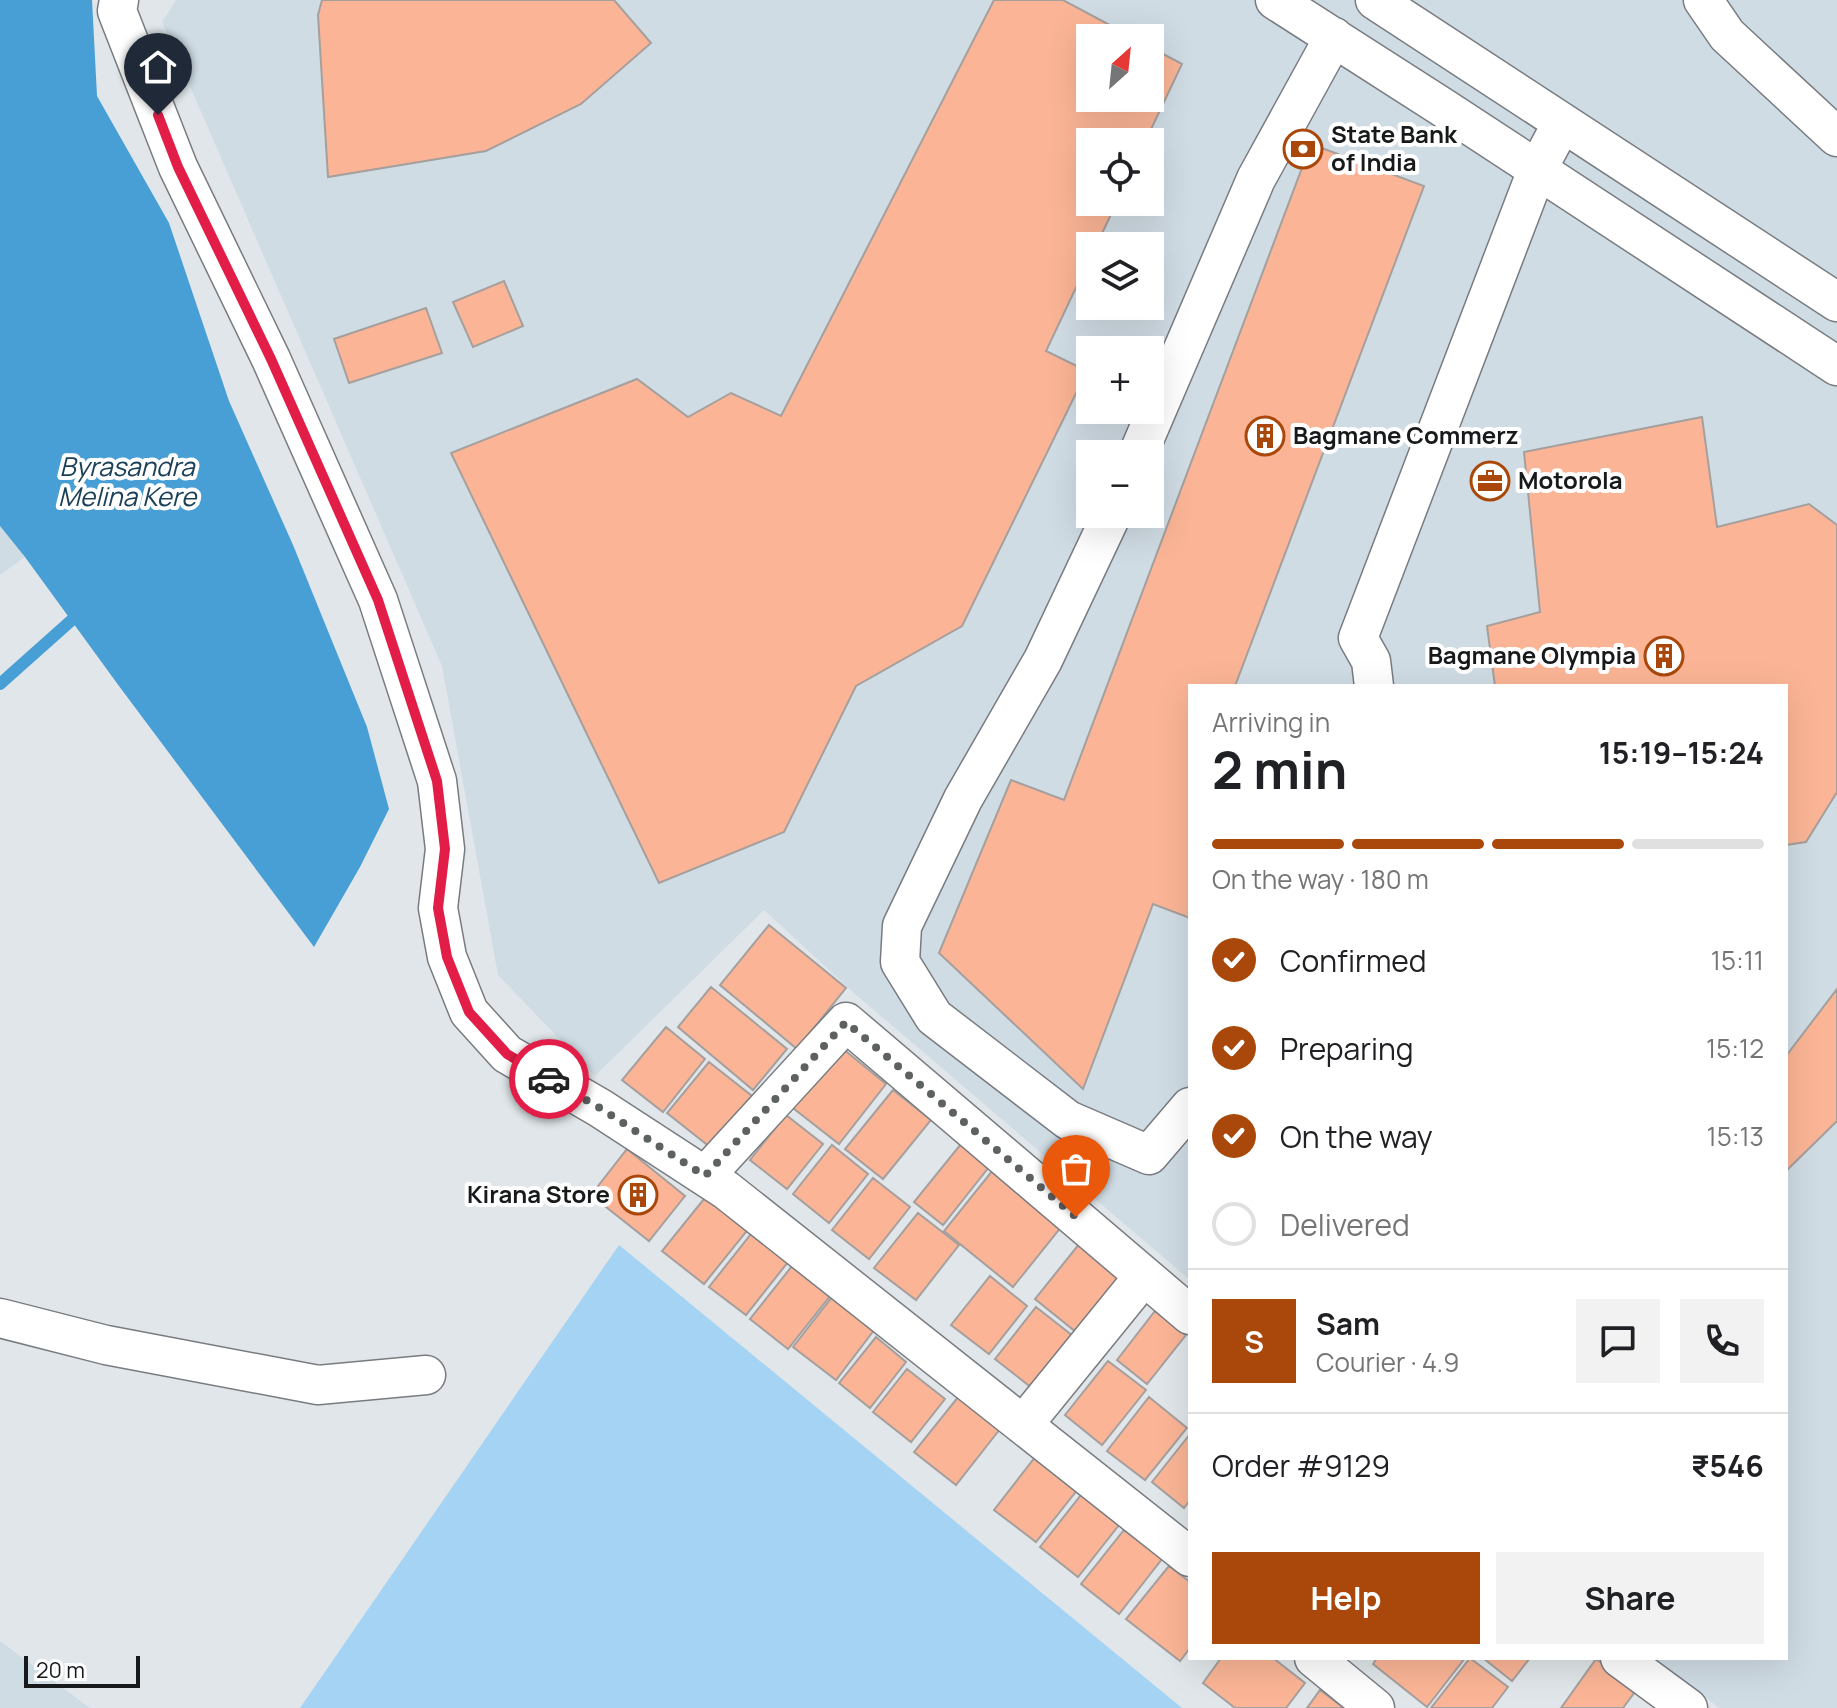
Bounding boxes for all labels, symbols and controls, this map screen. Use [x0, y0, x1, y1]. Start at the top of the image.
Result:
north arrow [1076, 24, 1164, 112]
map controls [1076, 24, 1164, 528]
pin [124, 33, 192, 115]
icon: home [136, 45, 180, 89]
place label: State Bank of India [1331, 117, 1458, 178]
button: locate [1076, 128, 1164, 216]
bank icon: State Bank of India [1282, 128, 1324, 170]
button: layers [1076, 232, 1164, 320]
button: + [1076, 336, 1164, 424]
building icon: Bagmane Commerz [1244, 415, 1286, 457]
place label: Bagmane Commerz [1293, 418, 1519, 451]
button: − [1076, 440, 1164, 528]
water label: Byrasandra Melina Kere [58, 448, 198, 514]
office icon: Motorola [1469, 460, 1511, 502]
place label: Motorola [1518, 463, 1623, 496]
building icon: Bagmane Olympia [1643, 635, 1685, 677]
place label: Bagmane Olympia [1428, 638, 1636, 671]
text: Arriving in [1212, 704, 1330, 740]
text: 15:19–15:24 [1599, 732, 1764, 773]
text: 2 min [1212, 734, 1347, 805]
text: On the way · 180 m [1212, 861, 1429, 897]
icon: check [1212, 938, 1256, 982]
text: Confirmed [1280, 940, 1427, 981]
text: 15:11 [1711, 942, 1764, 978]
icon: check [1212, 1026, 1256, 1070]
text: Preparing [1280, 1028, 1414, 1069]
text: 15:12 [1706, 1030, 1764, 1066]
courier [509, 1039, 589, 1119]
icon: car [527, 1057, 571, 1101]
icon: check [1212, 1114, 1256, 1158]
text: On the way [1280, 1116, 1433, 1157]
text: 15:13 [1707, 1118, 1764, 1154]
pin [1042, 1135, 1110, 1217]
icon: bag [1054, 1147, 1098, 1191]
building icon: Kirana Store [617, 1174, 659, 1216]
place label: Kirana Store [467, 1177, 610, 1210]
text: Delivered [1280, 1204, 1410, 1245]
button: chat [1576, 1299, 1660, 1383]
button: phone [1680, 1299, 1764, 1383]
text: Sam [1316, 1303, 1380, 1344]
text: S [1244, 1321, 1264, 1362]
text: Courier · 4.9 [1316, 1344, 1459, 1380]
text: Order #9129 [1212, 1445, 1390, 1486]
text: ₹546 [1691, 1445, 1764, 1486]
button: Help [1212, 1552, 1480, 1644]
button: Share [1496, 1552, 1764, 1644]
scale bar [24, 1652, 140, 1688]
text: 20 m [36, 1655, 85, 1685]

